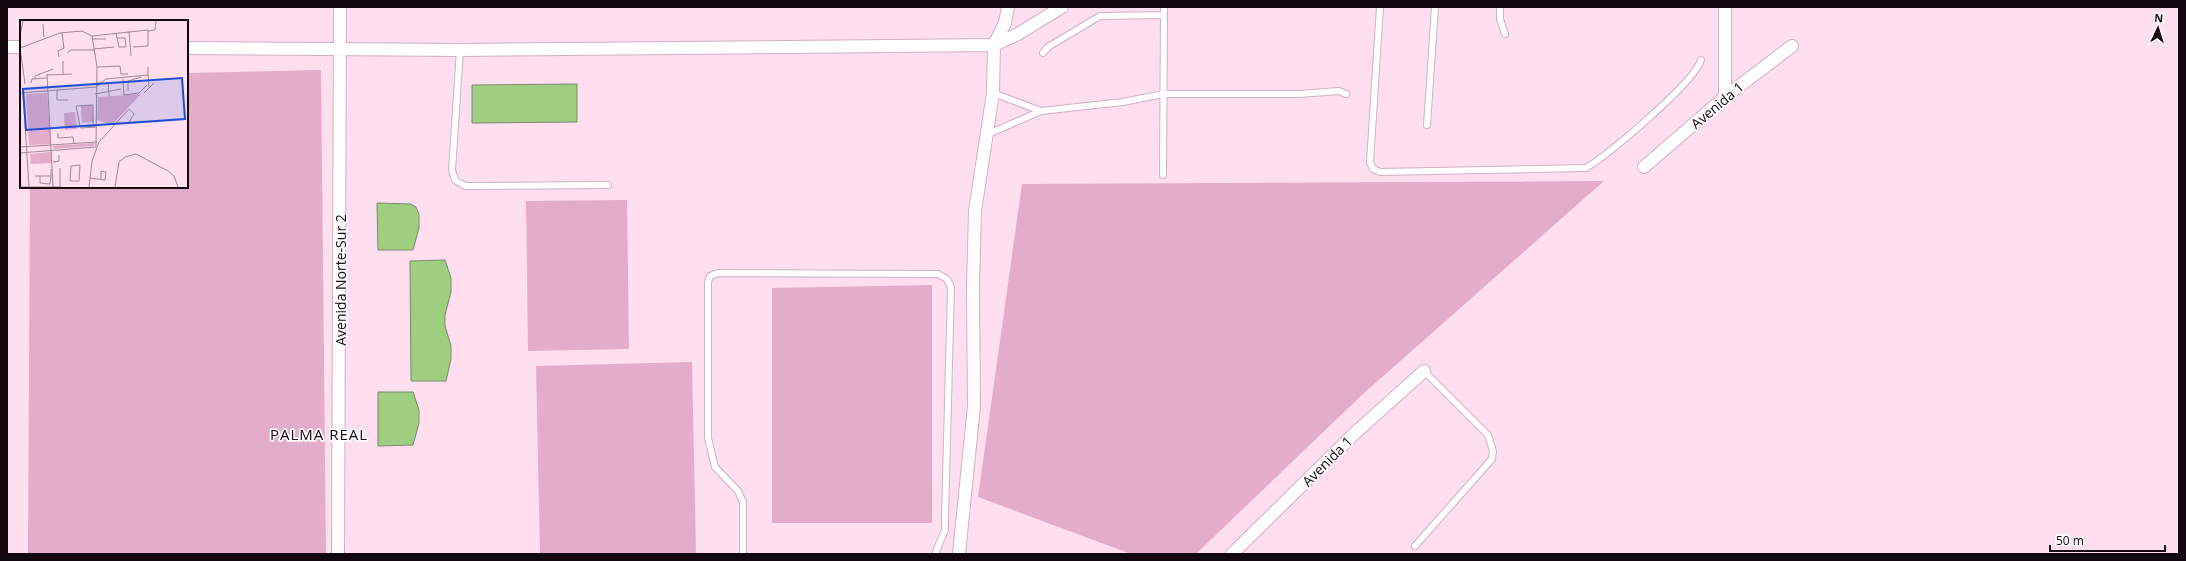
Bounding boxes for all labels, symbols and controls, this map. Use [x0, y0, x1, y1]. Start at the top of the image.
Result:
north arrow [2138, 8, 2178, 48]
text: N [2154, 10, 2164, 25]
inset map [20, 20, 188, 188]
street label: Avenida 1 [1686, 77, 1748, 133]
street label: Avenida Norte-Sur 2 [331, 214, 350, 346]
district label: PALMA REAL [270, 424, 368, 444]
street label: Avenida 1 [1298, 432, 1356, 490]
scale bar [2050, 527, 2165, 553]
text: 50 m [2056, 532, 2084, 549]

